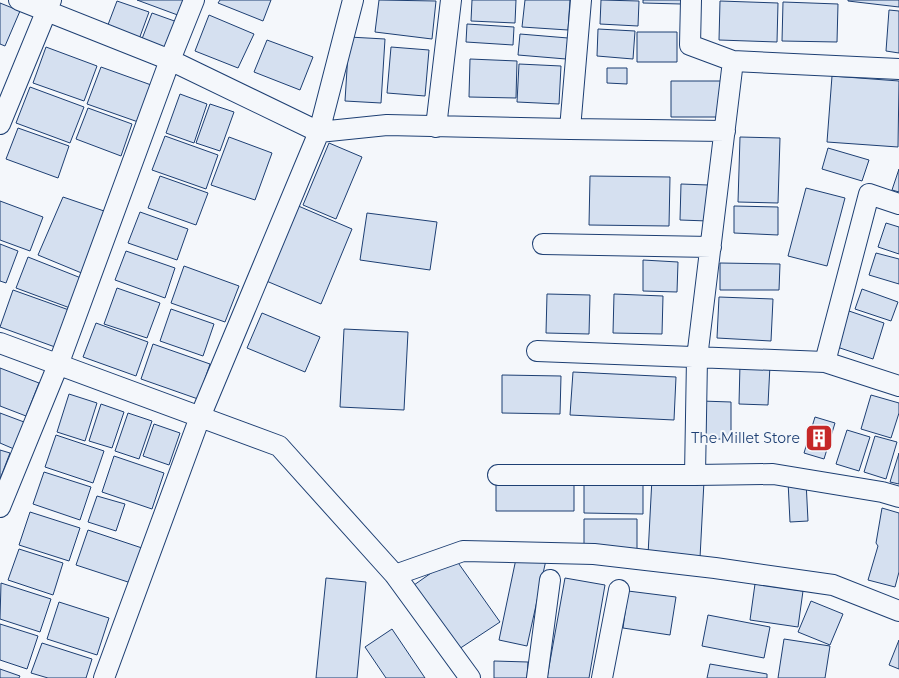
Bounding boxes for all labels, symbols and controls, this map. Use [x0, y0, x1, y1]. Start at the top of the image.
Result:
building icon: The Millet Store [804, 423, 834, 453]
place label: The Millet Store [691, 429, 800, 447]

